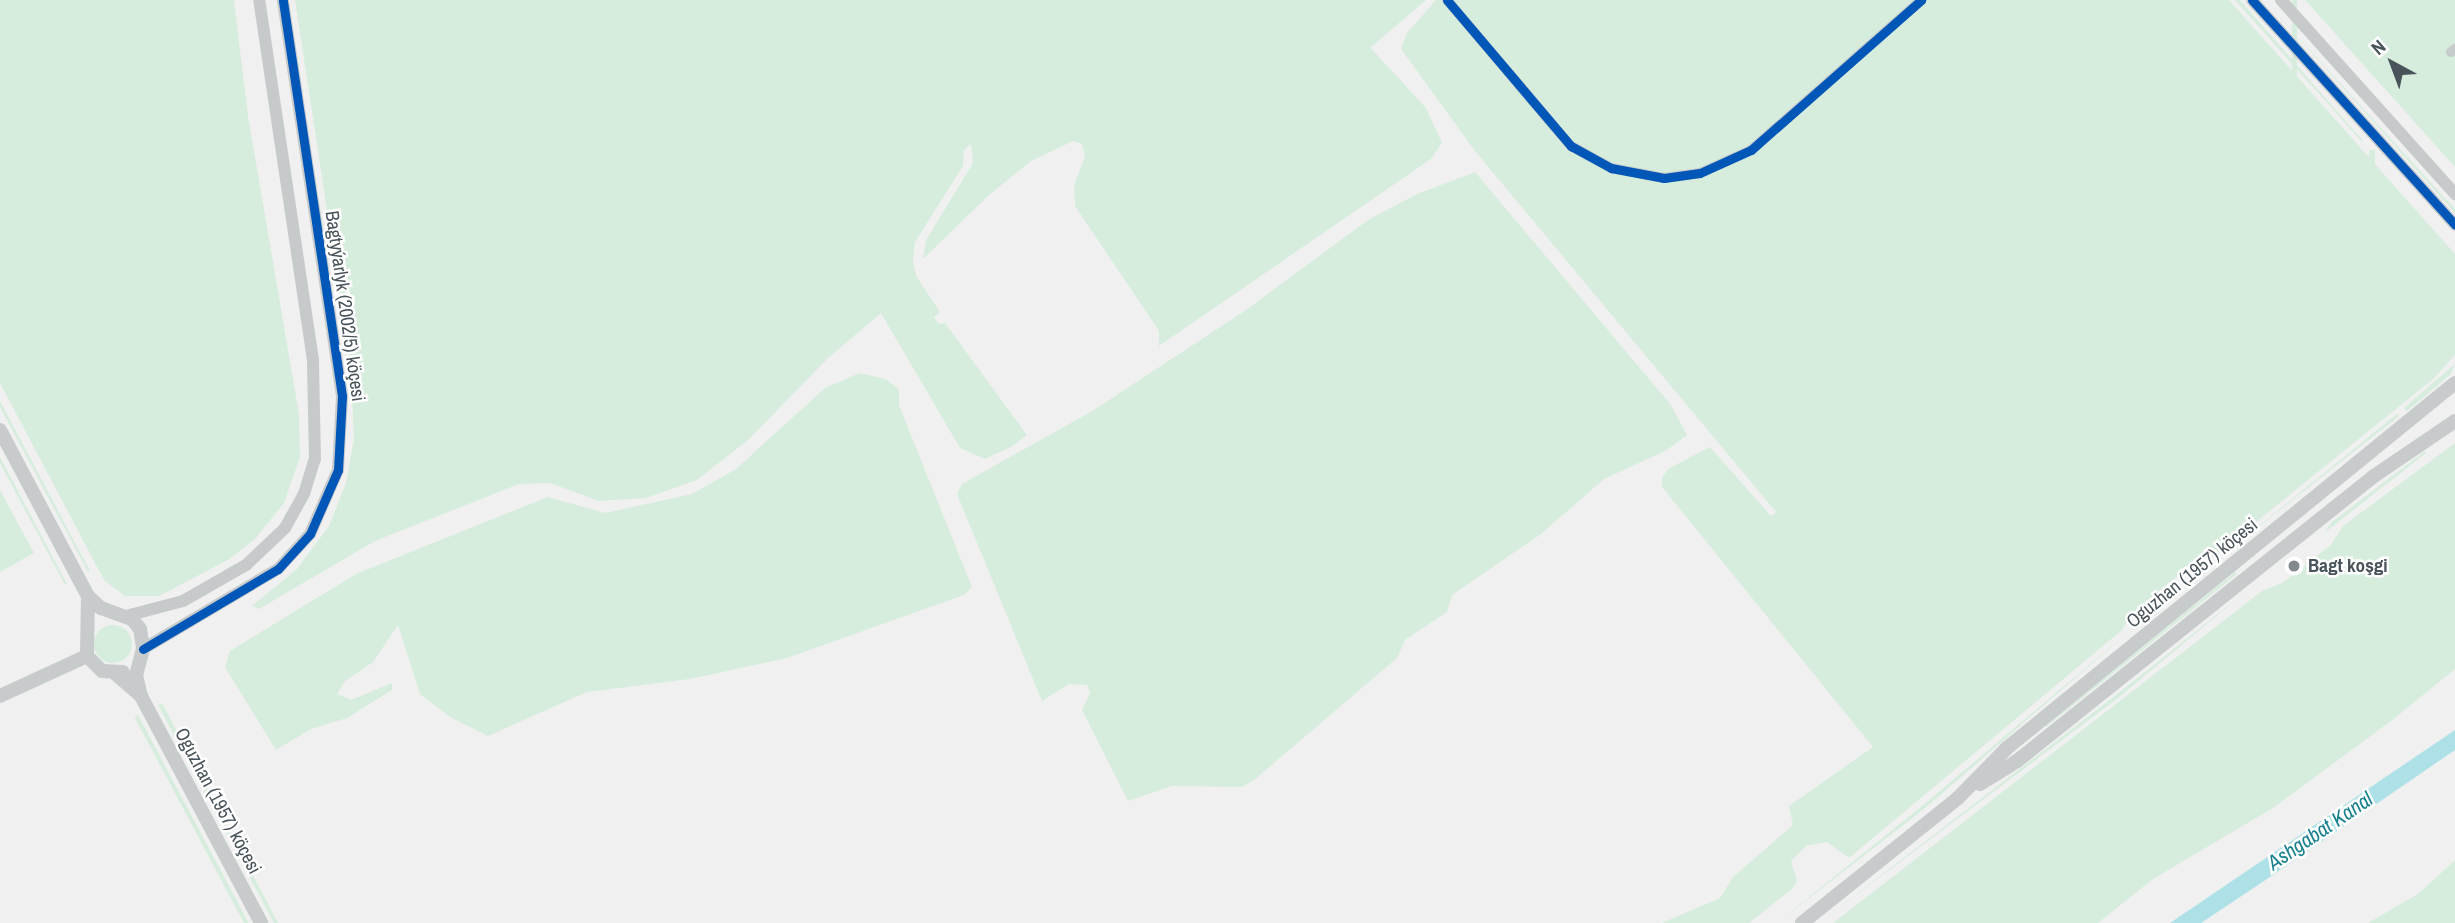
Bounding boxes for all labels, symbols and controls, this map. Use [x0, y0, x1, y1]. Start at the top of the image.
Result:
north arrow [2357, 28, 2427, 98]
text: N [2365, 34, 2391, 61]
street label: Bagtyýarlyk (2002/5) köçesi [320, 209, 370, 403]
street label: Oguzhan (1957) köçesi [2122, 513, 2262, 633]
place label: Bagt koşgi [2308, 555, 2388, 577]
marker: Bagt koşgi [2286, 558, 2302, 574]
street label: Oguzhan (1957) köçesi [170, 724, 266, 878]
water label: Ashgabat Kanal [2263, 787, 2377, 875]

